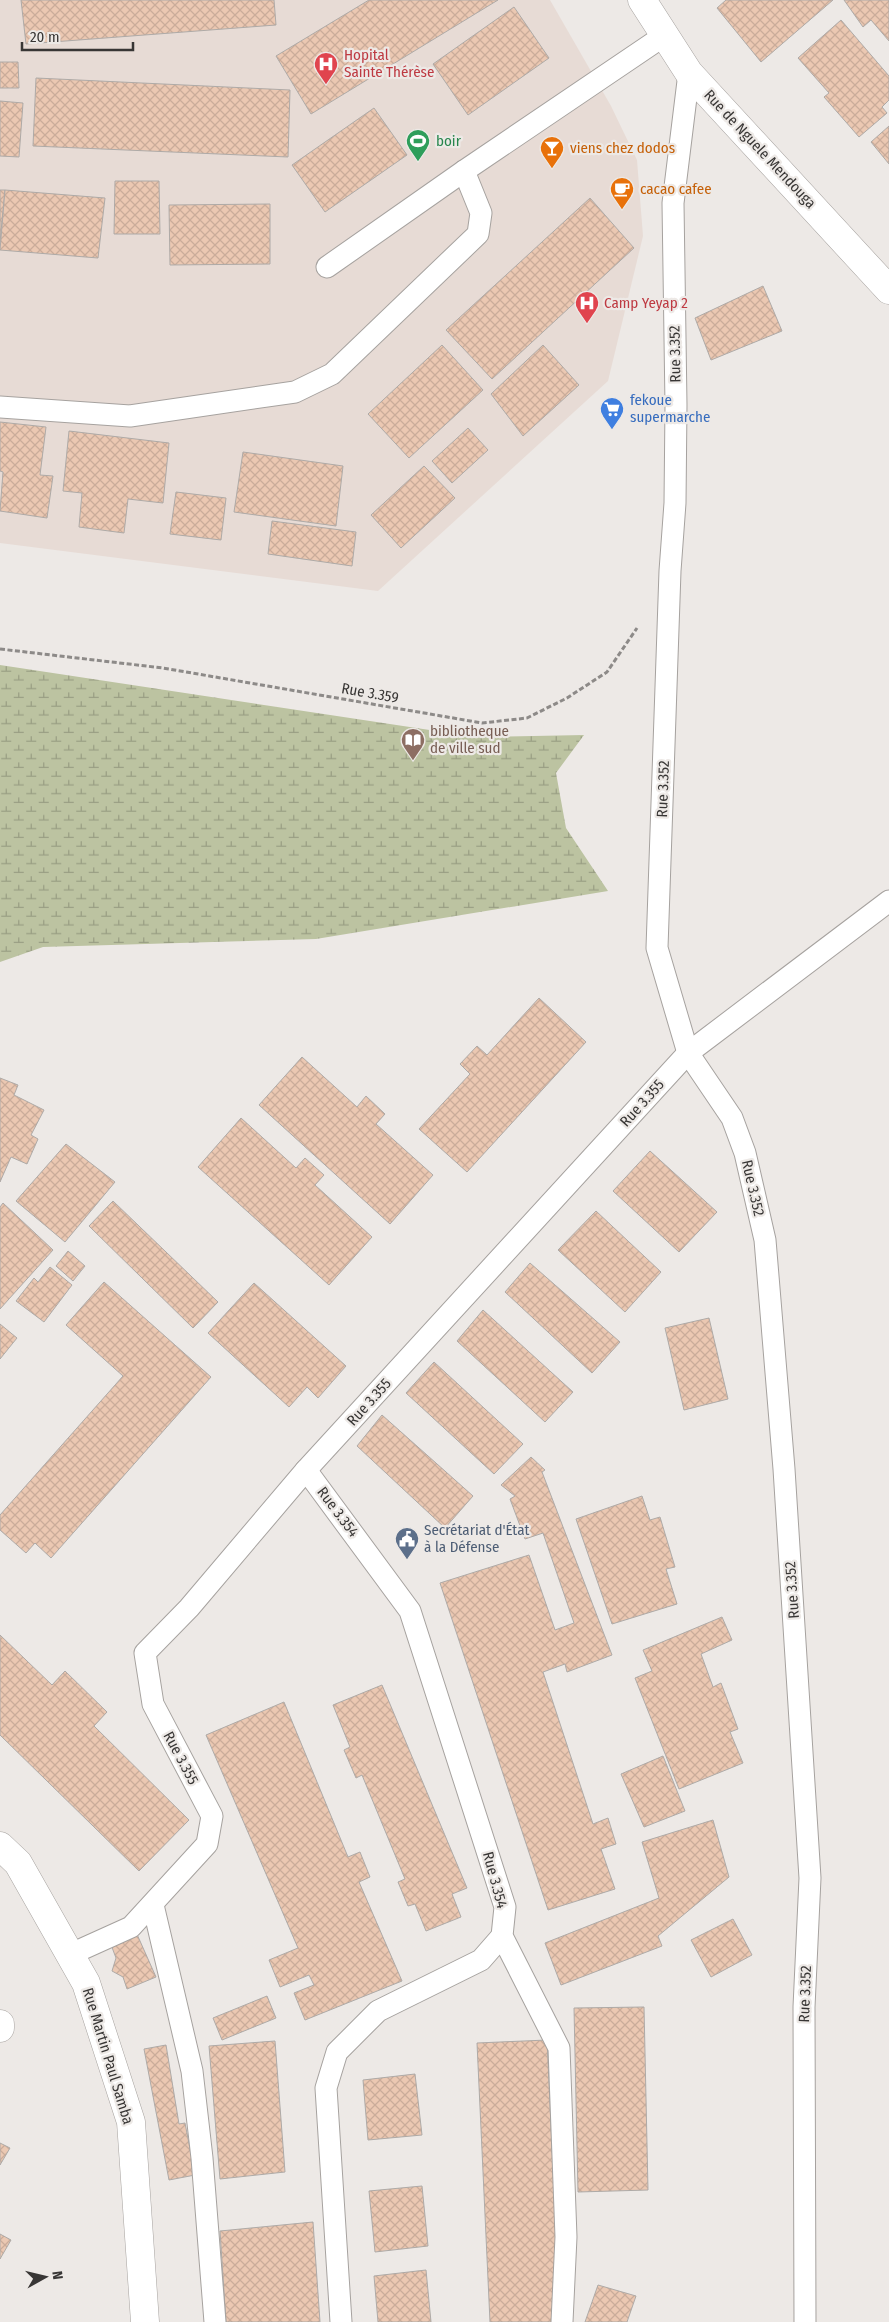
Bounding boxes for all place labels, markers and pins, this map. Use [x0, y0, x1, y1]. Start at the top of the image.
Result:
place label: Hopital Sainte Thérèse [344, 46, 434, 81]
hospital icon: Hopital Sainte Thérèse [313, 51, 339, 85]
sports icon: boir [405, 128, 431, 162]
place label: boir [436, 132, 462, 150]
bar icon: viens chez dodos [539, 135, 565, 169]
place label: viens chez dodos [570, 139, 675, 157]
cafe icon: cacao cafee [609, 176, 635, 210]
place label: cacao cafee [640, 180, 712, 198]
hospital icon: Camp Yeyap 2 [574, 290, 600, 324]
place label: Camp Yeyap 2 [604, 294, 688, 312]
place label: fekoue supermarche [630, 391, 710, 426]
supermarket icon: fekoue supermarche [599, 396, 625, 430]
place label: bibliotheque de ville sud [430, 722, 509, 757]
library icon: bibliotheque de ville sud [400, 727, 426, 761]
place label: Secrétariat d'État à la Défense [424, 1521, 529, 1556]
public building icon: Secrétariat d'État à la Défense [394, 1526, 420, 1560]

